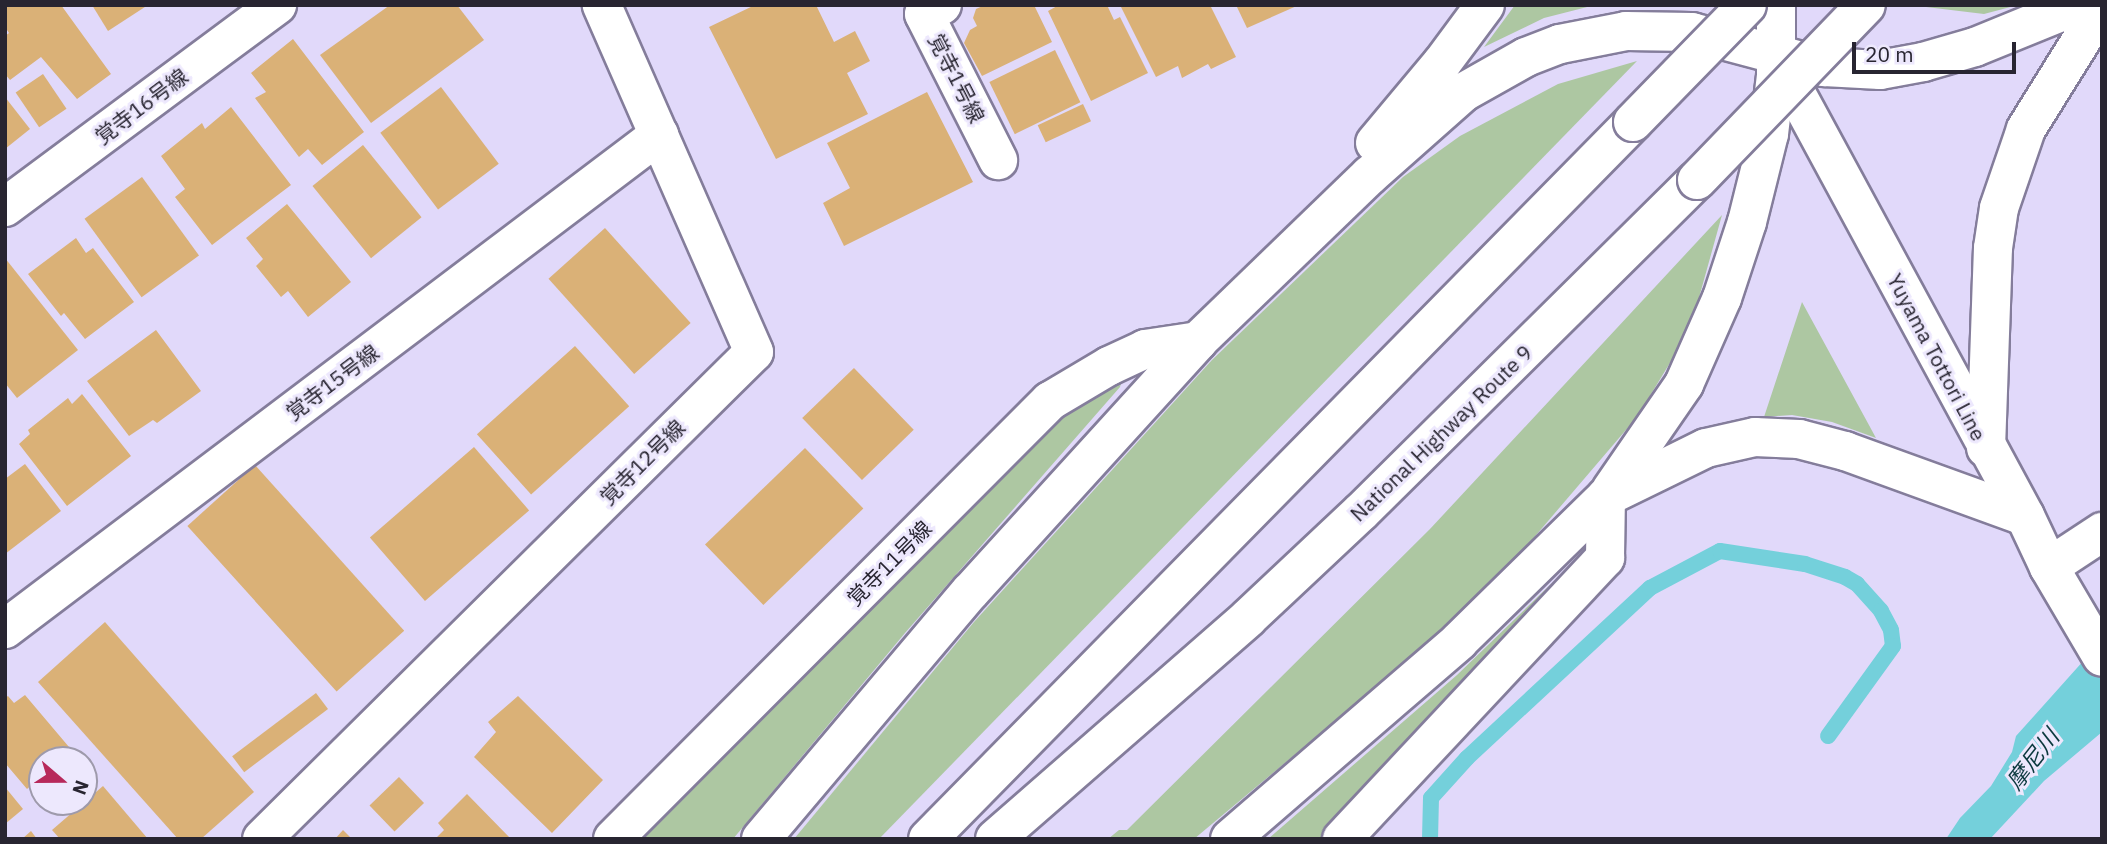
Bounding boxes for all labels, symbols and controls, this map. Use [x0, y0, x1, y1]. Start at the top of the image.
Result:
scale bar [1855, 28, 2020, 72]
street label: 覚寺1号線 [924, 29, 990, 127]
text: 20 m [1865, 40, 1914, 68]
street label: 覚寺16号線 [90, 63, 192, 149]
street label: Yuyama Tottori Line [1882, 269, 1992, 445]
street label: 覚寺15号線 [281, 339, 383, 425]
street label: National Highway Route 9 [1345, 340, 1537, 526]
street label: 覚寺12号線 [594, 414, 690, 510]
street label: 覚寺11号線 [841, 515, 937, 611]
water label: 摩尼川 [2000, 723, 2064, 795]
north arrow [28, 746, 98, 816]
text: N [67, 777, 94, 798]

